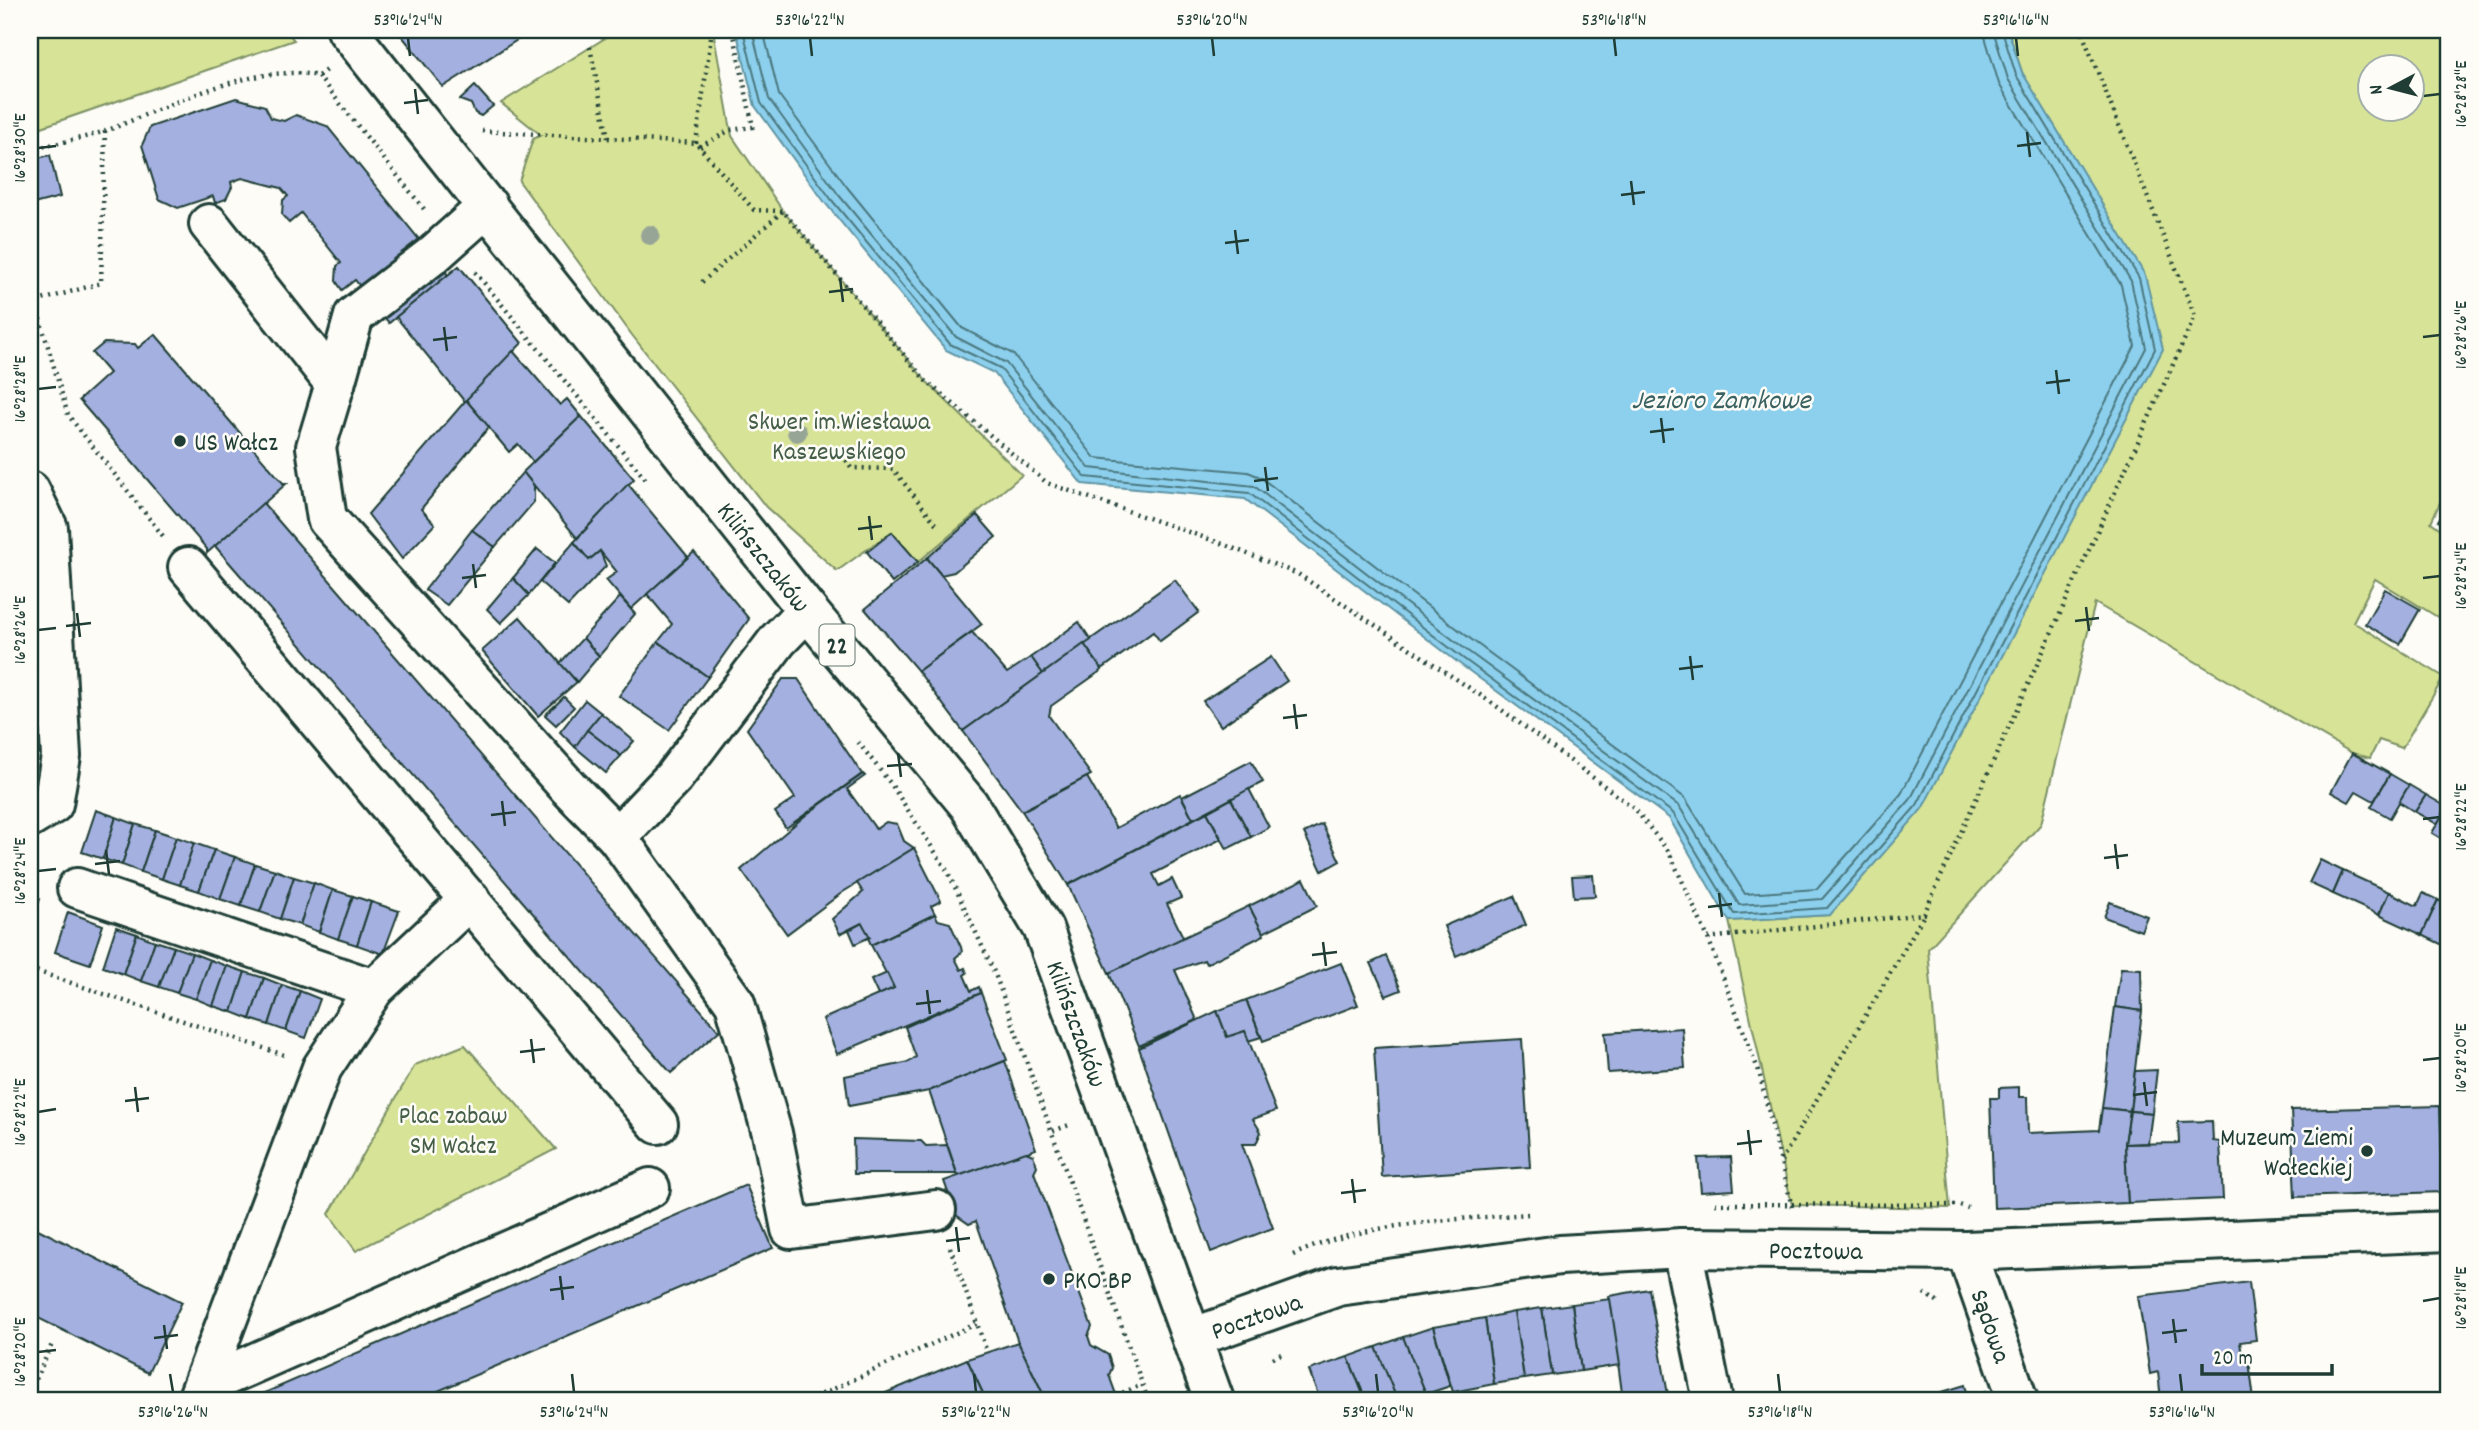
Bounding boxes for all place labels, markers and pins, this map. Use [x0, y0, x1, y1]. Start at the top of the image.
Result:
place label: US Wałcz [194, 426, 278, 463]
marker: US Wałcz [172, 433, 188, 449]
place label: Muzeum Ziemi Wałeckiej [2220, 1121, 2353, 1188]
marker: Muzeum Ziemi Wałeckiej [2359, 1143, 2375, 1159]
place label: PKO BP [1063, 1264, 1132, 1301]
marker: PKO BP [1041, 1271, 1057, 1287]

